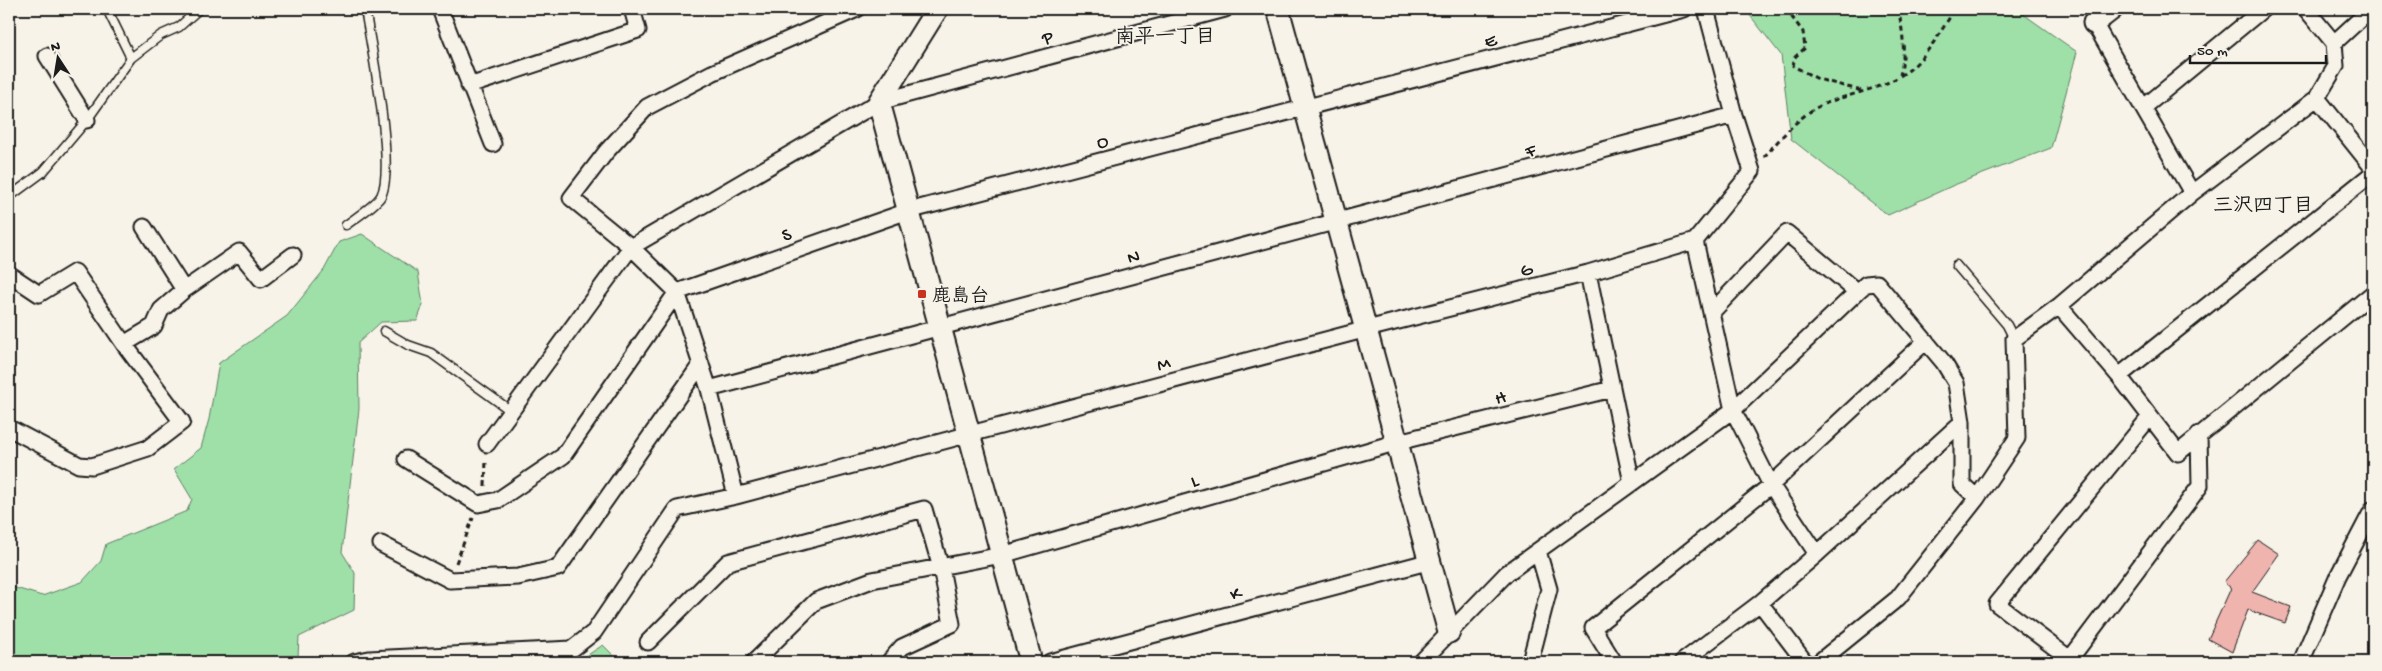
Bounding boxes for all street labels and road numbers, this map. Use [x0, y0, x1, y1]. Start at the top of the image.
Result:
street label: P [1039, 27, 1056, 52]
street label: E [1482, 29, 1501, 55]
street label: O [1094, 131, 1112, 156]
street label: F [1522, 140, 1540, 165]
street label: S [779, 224, 795, 249]
street label: N [1125, 246, 1143, 271]
street label: G [1518, 259, 1536, 284]
street label: M [1155, 352, 1174, 378]
street label: H [1493, 387, 1509, 412]
street label: L [1188, 470, 1202, 494]
street label: K [1228, 582, 1246, 608]

